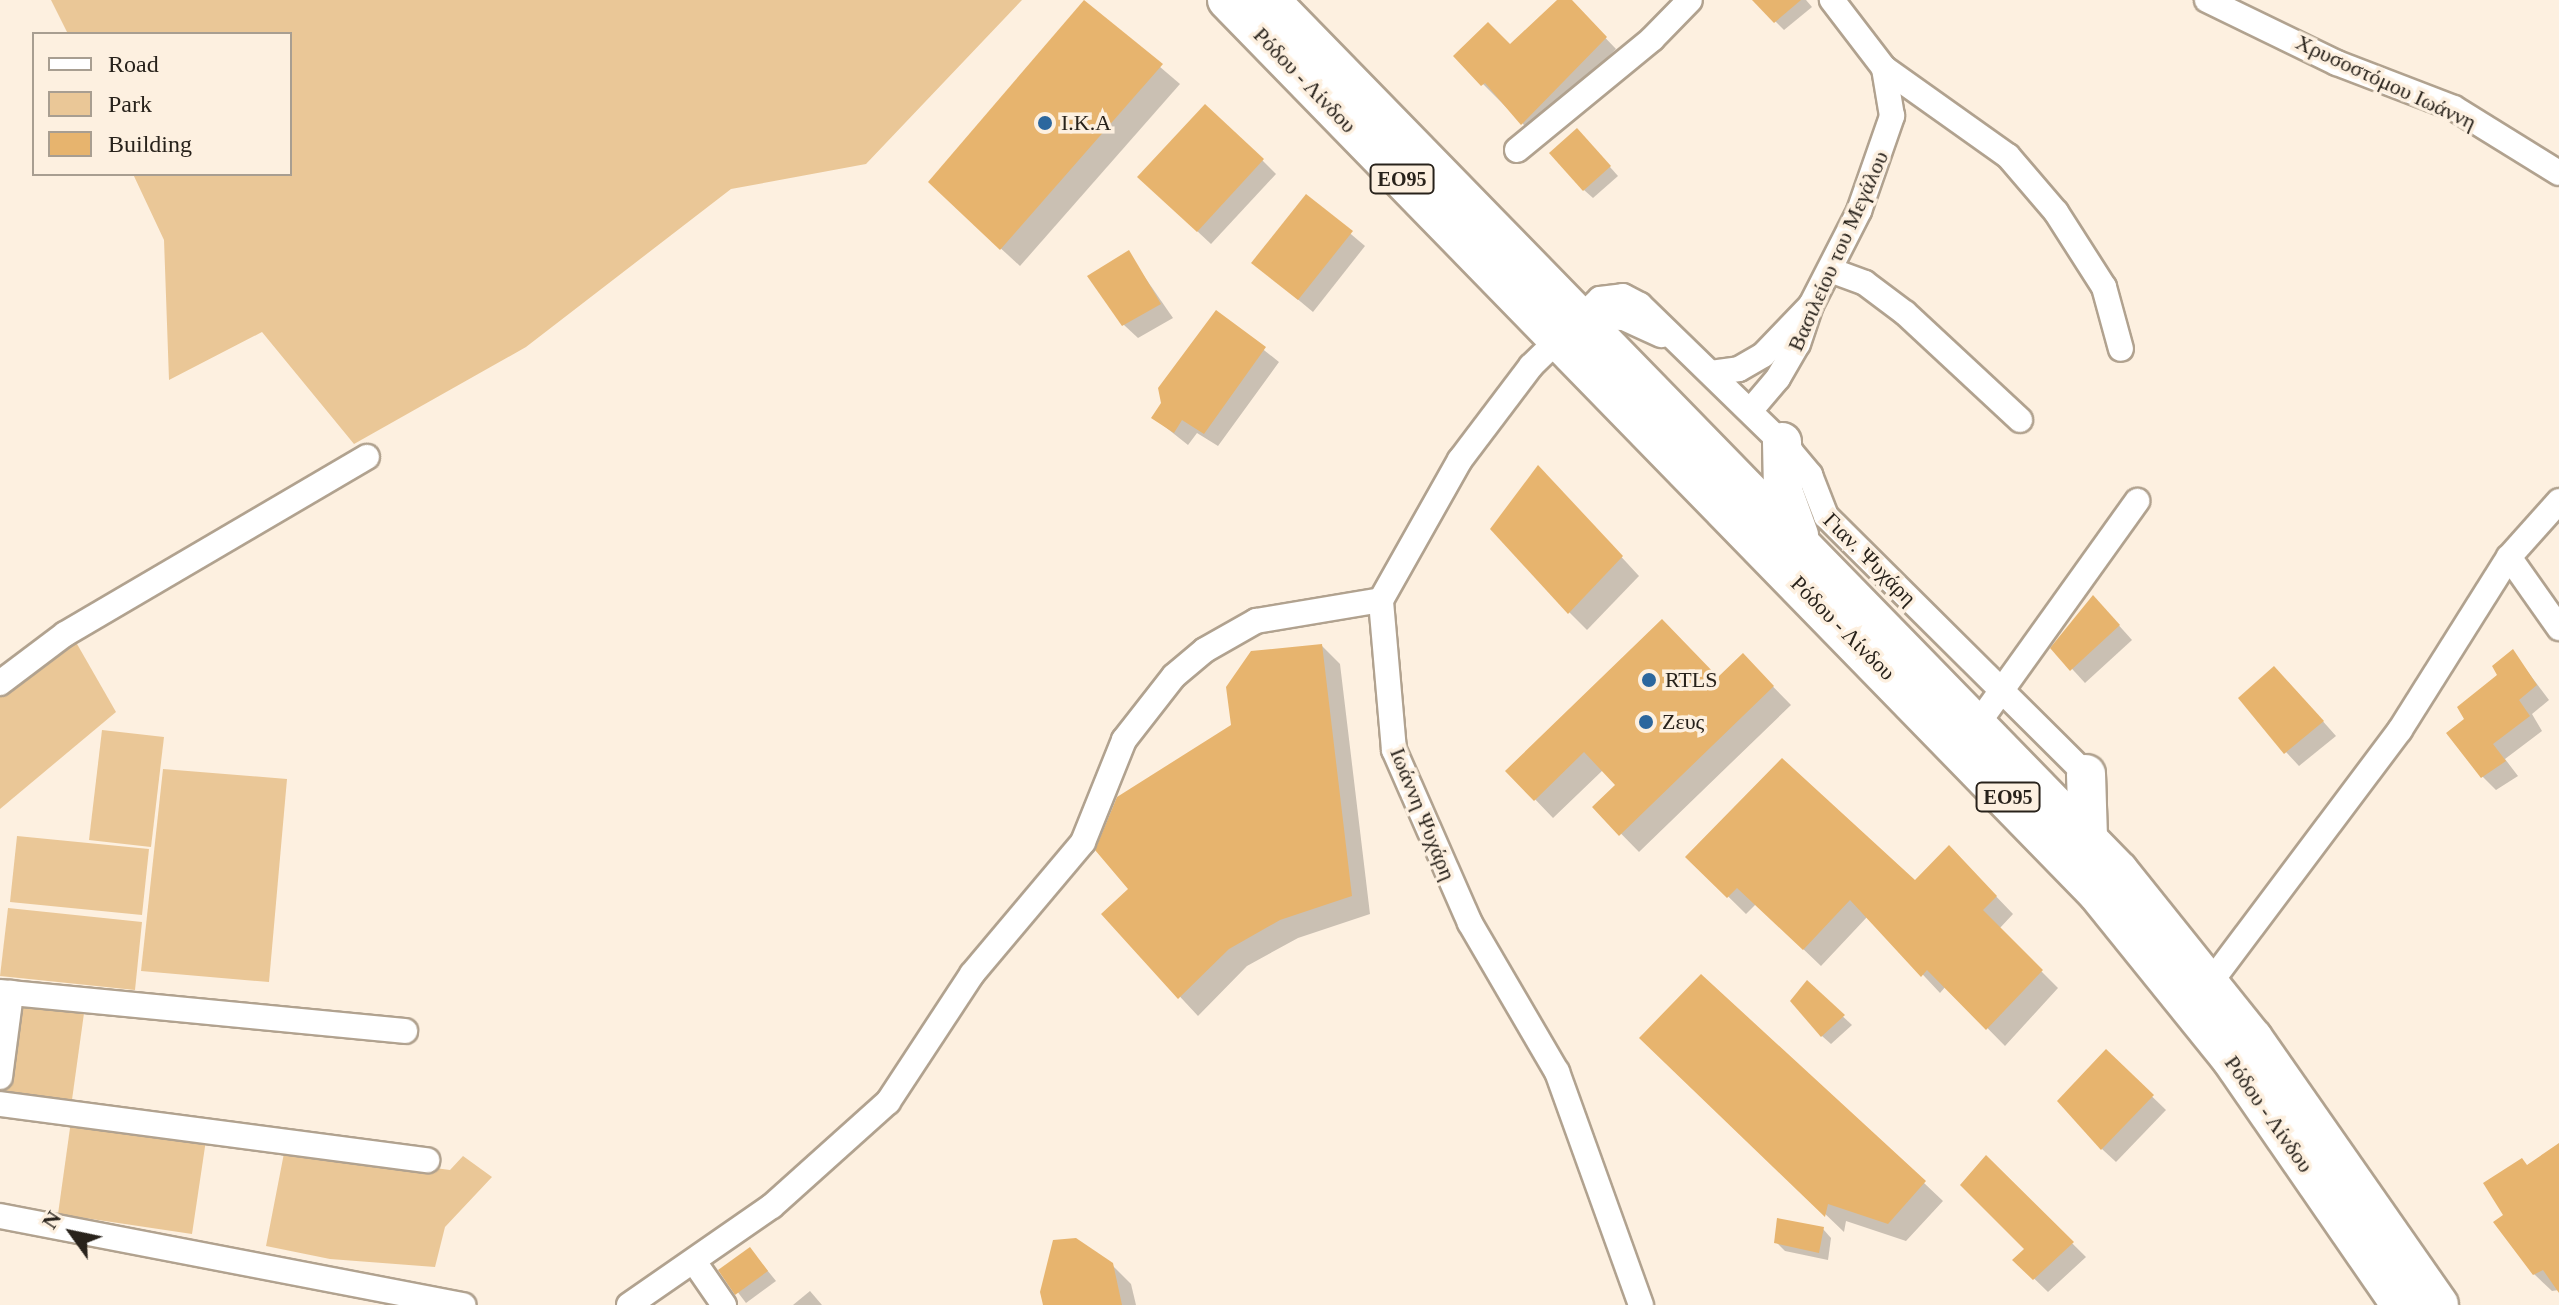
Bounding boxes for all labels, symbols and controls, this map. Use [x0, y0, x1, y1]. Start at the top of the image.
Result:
street label: Ρόδου - Λίνδου [1248, 21, 1362, 139]
street label: Χρυσοστόμου Ιωάννη [2291, 29, 2481, 135]
legend [32, 32, 292, 176]
text: Road [108, 51, 159, 77]
text: Park [108, 91, 152, 117]
place label: Ι.Κ.Α [1061, 110, 1111, 136]
marker: Ι.Κ.Α [1036, 114, 1054, 132]
text: Building [108, 131, 192, 157]
street label: Βασιλείου του Μεγάλου [1782, 147, 1894, 355]
road number: ΕΟ95 [1368, 163, 1436, 195]
street label: Γιαν. Ψυχάρη [1818, 507, 1922, 611]
street label: Ρόδου - Λίνδου [1785, 570, 1901, 686]
place label: RTLS [1665, 667, 1717, 693]
marker: RTLS [1640, 671, 1658, 689]
place label: Ζευς [1662, 709, 1704, 735]
marker: Ζευς [1637, 713, 1655, 731]
street label: Ιωάννη Ψυχάρη [1384, 744, 1462, 884]
road number: ΕΟ95 [1974, 781, 2042, 813]
street label: Ρόδου - Λίνδου [2219, 1050, 2319, 1178]
north arrow [32, 1193, 112, 1273]
text: N [37, 1206, 66, 1233]

